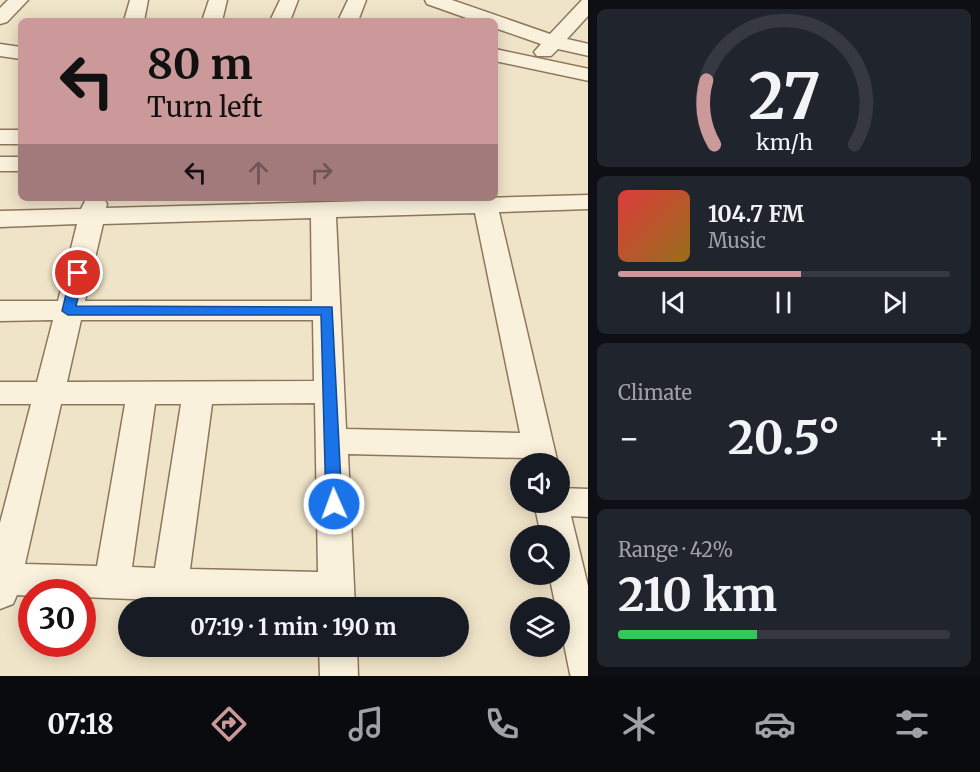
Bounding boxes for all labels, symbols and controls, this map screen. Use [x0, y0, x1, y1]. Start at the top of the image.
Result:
text: 80 m [147, 38, 253, 90]
icon: left [48, 42, 126, 120]
text: 27 [748, 58, 820, 136]
text: Turn left [147, 90, 262, 124]
text: km/h [756, 129, 812, 156]
icon: left [179, 156, 212, 189]
icon: ahead [242, 156, 275, 189]
icon: right [305, 156, 338, 189]
text: 104.7 FM [708, 200, 804, 228]
text: Music [708, 228, 766, 253]
pin [52, 247, 103, 298]
icon: arrive [61, 256, 94, 289]
icon: previous [657, 286, 690, 319]
icon: pause [767, 286, 800, 319]
icon: next [878, 286, 911, 319]
text: Climate [618, 380, 692, 405]
text: 20.5° [728, 410, 840, 466]
text: − [618, 418, 640, 459]
text: + [928, 418, 950, 459]
map controls [510, 453, 570, 657]
button: sound [510, 453, 570, 513]
position arrow [302, 472, 366, 536]
button: search [510, 525, 570, 585]
text: Range · 42% [618, 537, 733, 562]
text: 210 km [618, 567, 777, 623]
speed limit sign: 30 [18, 579, 96, 657]
button: layers [510, 597, 570, 657]
text: 07:19 · 1 min · 190 m [190, 613, 397, 641]
icon: directions [208, 703, 250, 745]
icon: music [345, 703, 387, 745]
icon: phone [481, 703, 523, 745]
icon: climate [618, 703, 660, 745]
icon: car [754, 703, 796, 745]
icon: filters [891, 703, 933, 745]
text: 07:18 [47, 707, 114, 741]

